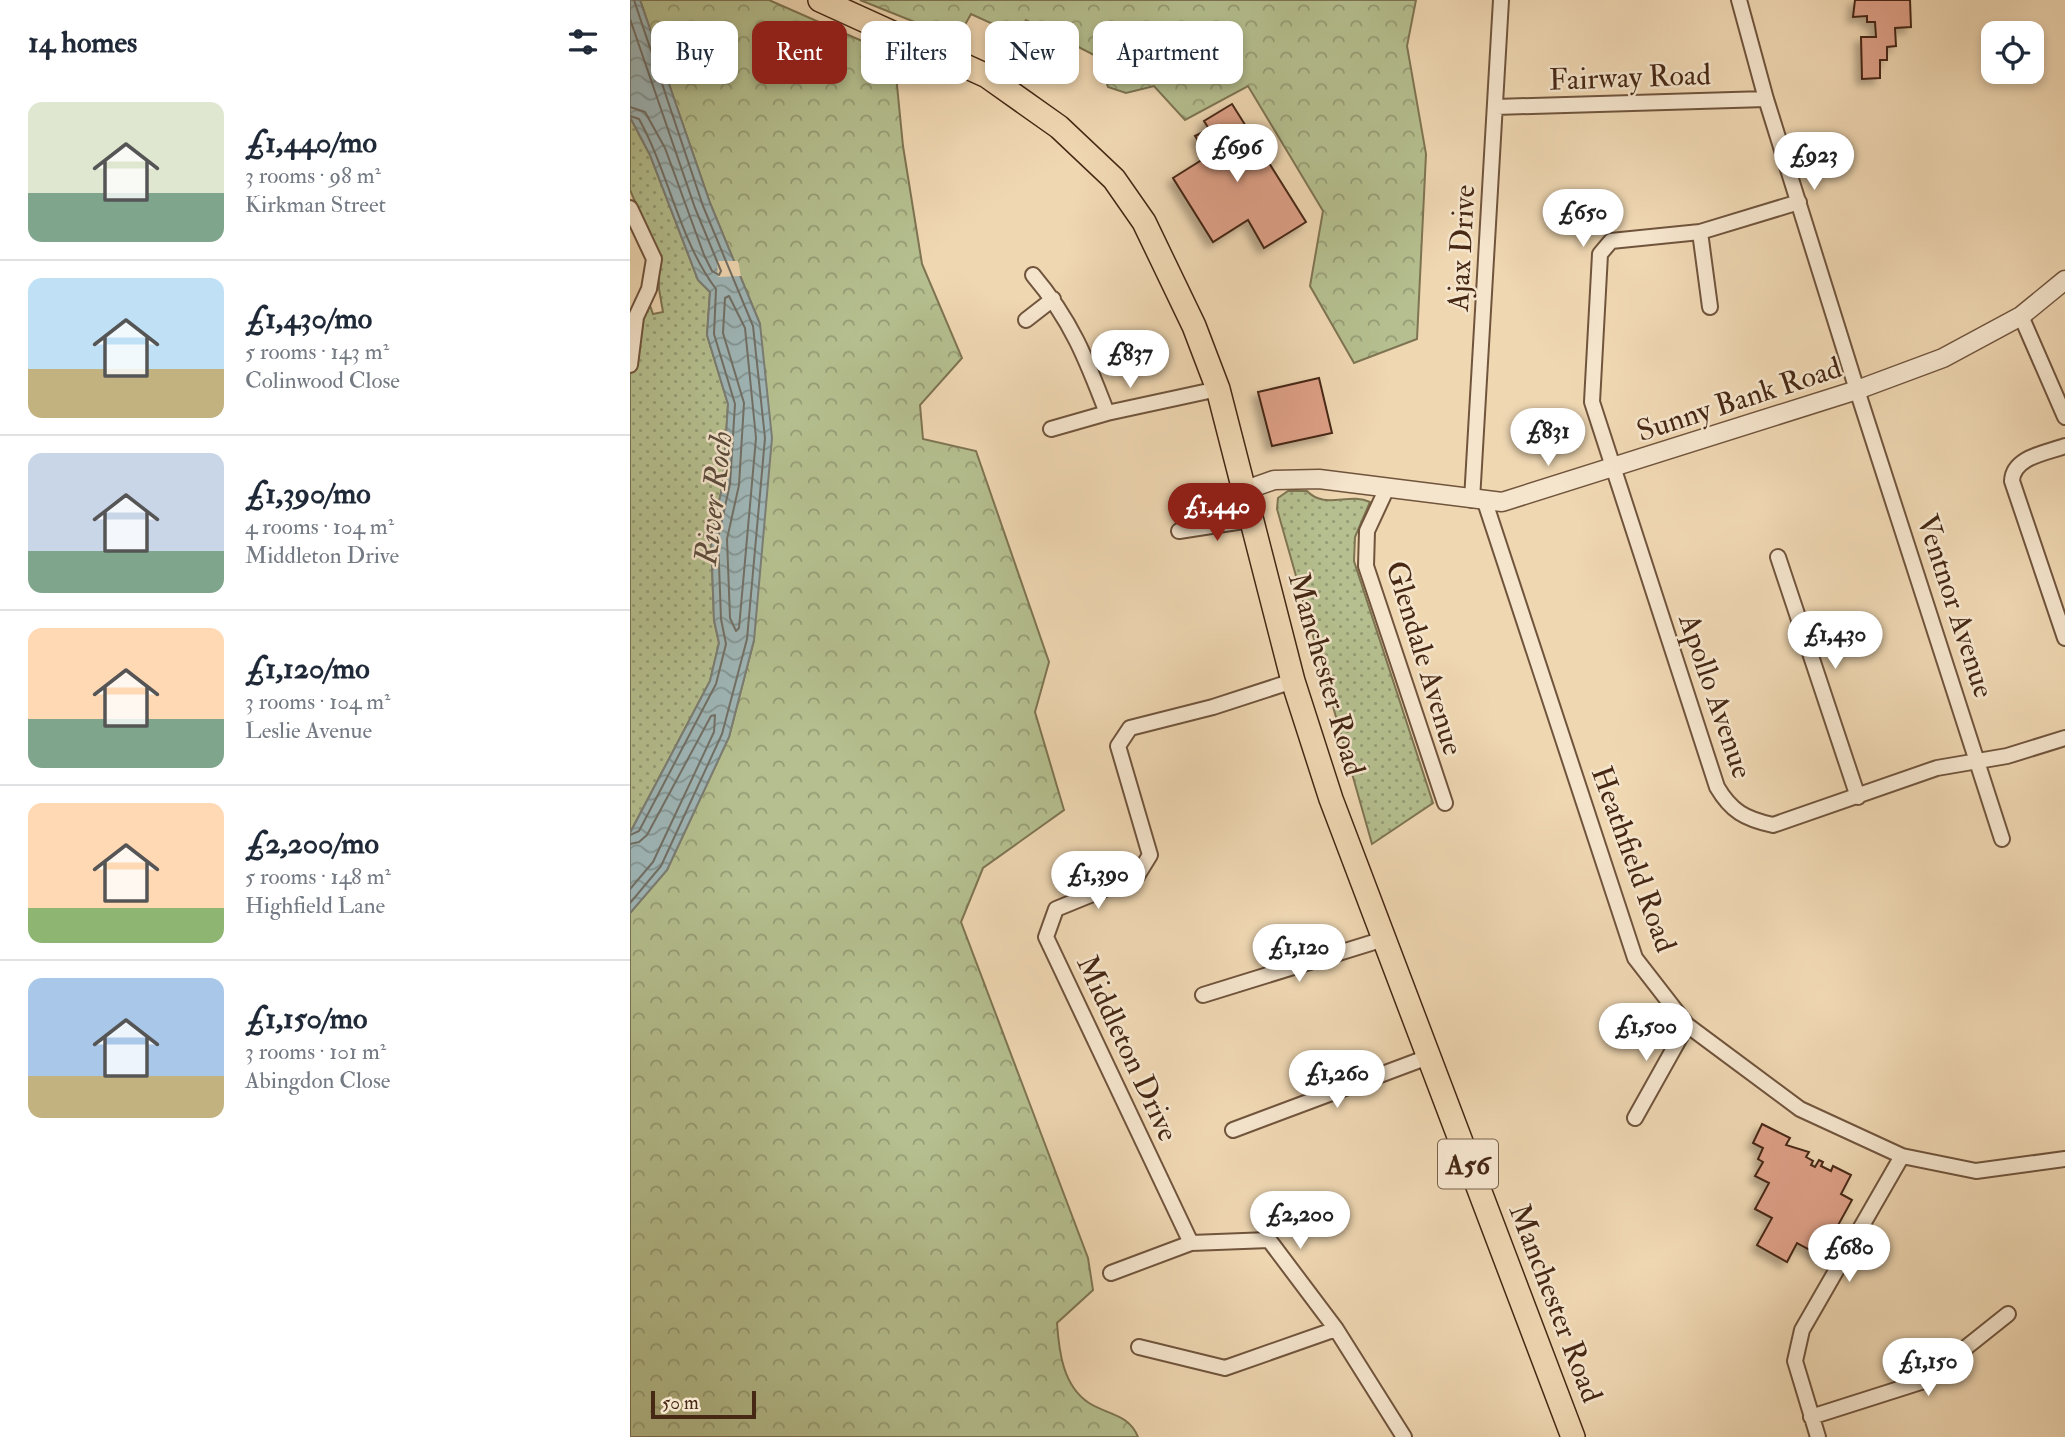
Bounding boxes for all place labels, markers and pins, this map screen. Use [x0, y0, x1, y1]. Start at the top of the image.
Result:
pin: £696 [1196, 124, 1278, 184]
pin: £923 [1773, 132, 1855, 192]
pin: £650 [1542, 190, 1624, 249]
pin: £837 [1089, 330, 1171, 390]
pin: £831 [1507, 408, 1589, 468]
pin: £1,440 [1160, 484, 1274, 543]
pin: £1,430 [1778, 612, 1892, 671]
pin: £1,390 [1041, 852, 1155, 911]
pin: £1,120 [1242, 925, 1356, 984]
pin: £1,500 [1589, 1004, 1703, 1063]
pin: £1,260 [1280, 1050, 1394, 1110]
pin: £2,200 [1243, 1192, 1357, 1251]
pin: £680 [1808, 1224, 1890, 1284]
pin: £1,150 [1871, 1338, 1985, 1398]

